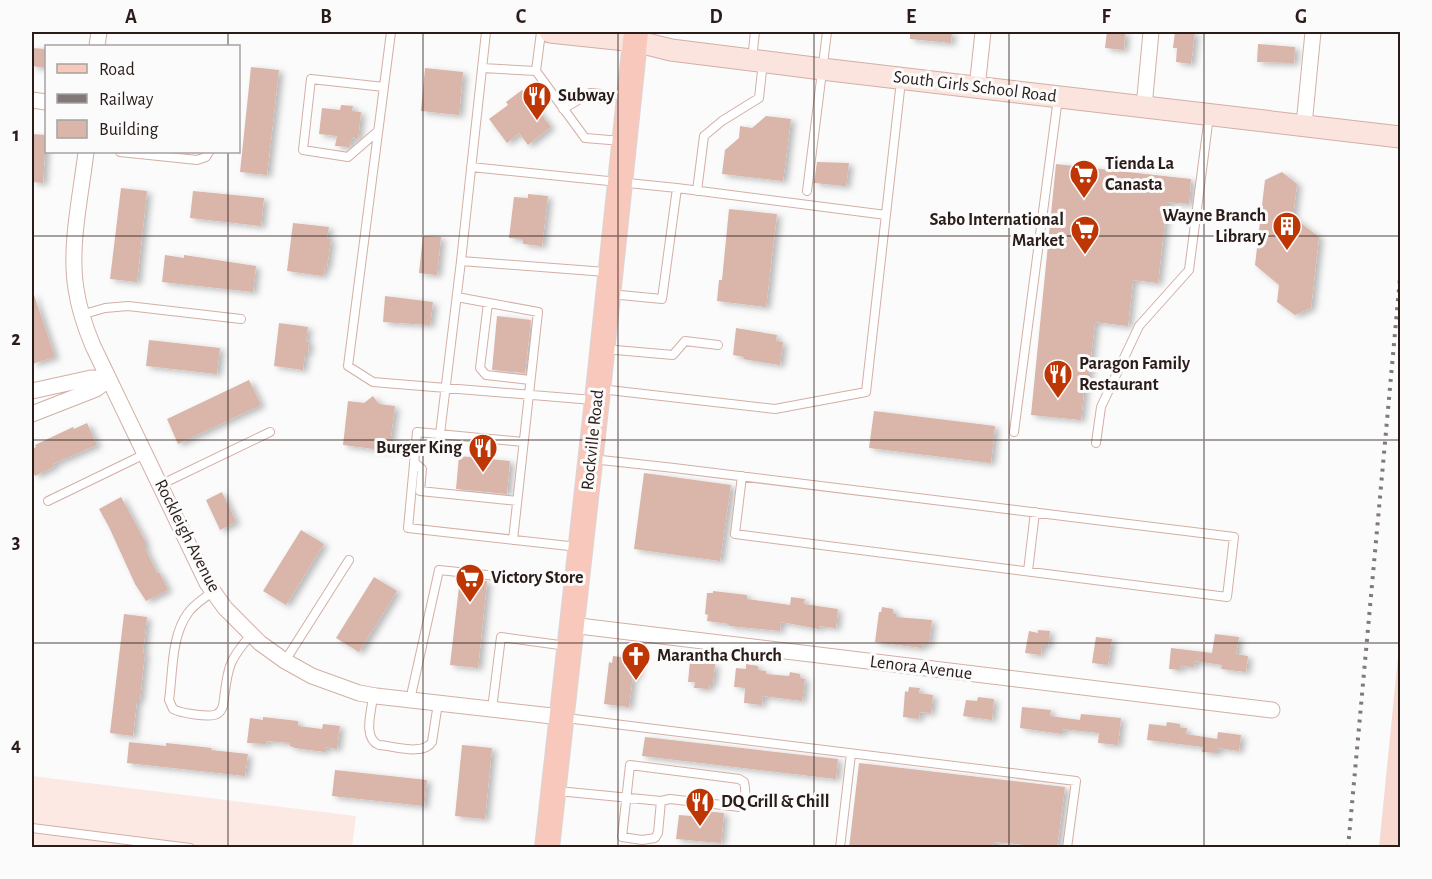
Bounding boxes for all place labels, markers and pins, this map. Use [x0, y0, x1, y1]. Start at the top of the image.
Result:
restaurant icon: Subway [521, 80, 553, 122]
place label: Subway [558, 87, 615, 105]
place label: Tienda La Canasta [1105, 155, 1174, 194]
supermarket icon: Tienda La Canasta [1068, 158, 1100, 200]
place label: Wayne Branch Library [1163, 207, 1267, 246]
building icon: Wayne Branch Library [1271, 210, 1303, 252]
place label: Sabo International Market [930, 211, 1064, 250]
supermarket icon: Sabo International Market [1069, 214, 1101, 256]
place label: Paragon Family Restaurant [1079, 355, 1191, 394]
restaurant icon: Paragon Family Restaurant [1042, 358, 1074, 400]
restaurant icon: Burger King [467, 432, 499, 474]
place label: Burger King [376, 439, 463, 457]
supermarket icon: Victory Store [454, 562, 486, 604]
place label: Victory Store [491, 569, 584, 587]
church icon: Marantha Church [620, 640, 652, 682]
place label: Marantha Church [657, 647, 782, 665]
restaurant icon: DQ Grill & Chill [684, 786, 716, 828]
place label: DQ Grill & Chill [721, 793, 829, 811]

